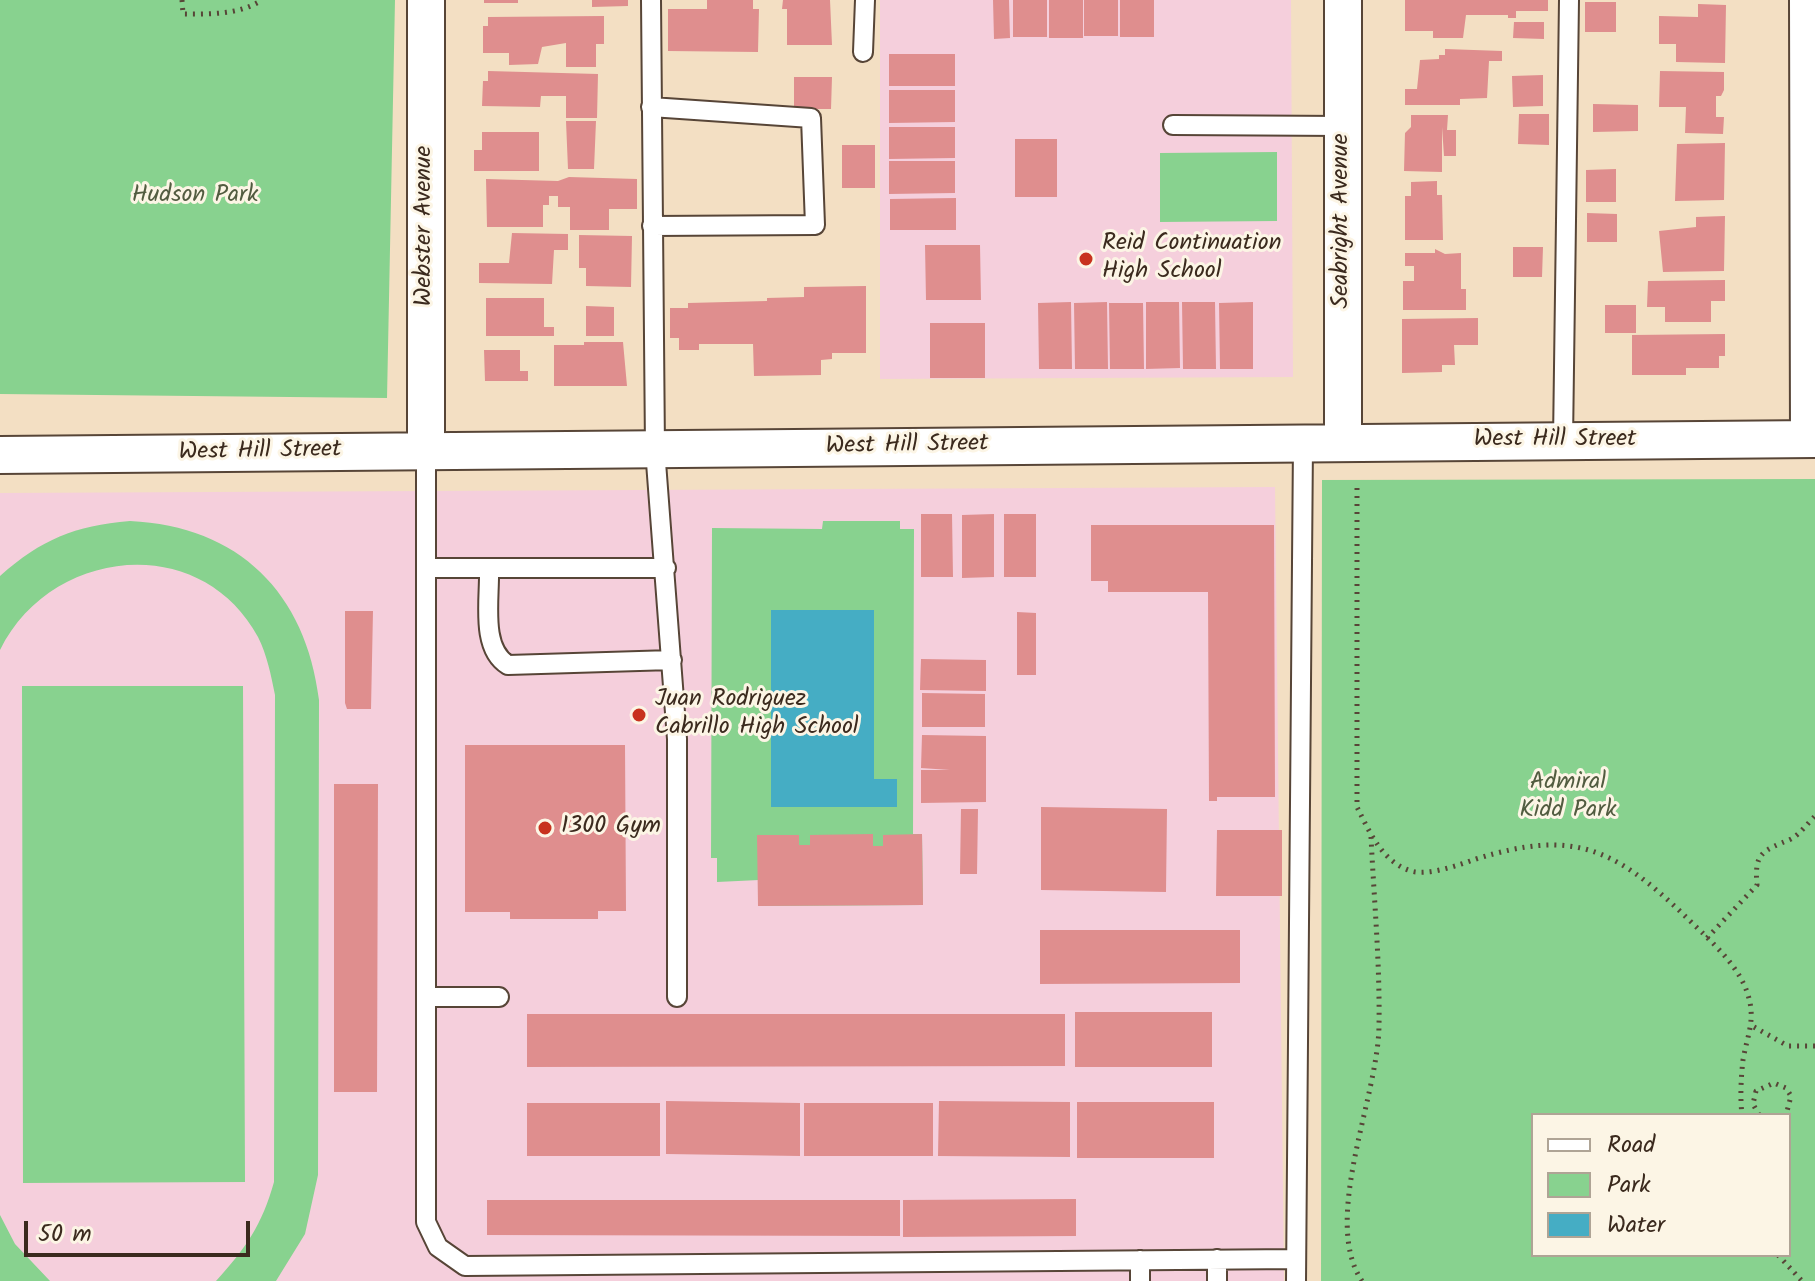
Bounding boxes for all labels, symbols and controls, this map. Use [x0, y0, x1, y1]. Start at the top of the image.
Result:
street label: Seabright Avenue [1329, 134, 1357, 308]
street label: Webster Avenue [412, 146, 440, 306]
park label: Hudson Park [132, 183, 258, 211]
place label: Reid Continuation High School [1102, 231, 1281, 287]
marker: Reid Continuation High School [1077, 250, 1095, 268]
street label: West Hill Street [1474, 427, 1636, 455]
street label: West Hill Street [825, 431, 989, 463]
street label: West Hill Street [178, 437, 342, 469]
place label: Juan Rodriguez Cabrillo High School [655, 687, 859, 743]
marker: Juan Rodriguez Cabrillo High School [630, 706, 648, 724]
park label: Admiral Kidd Park [1520, 770, 1616, 826]
place label: 1300 Gym [561, 814, 661, 842]
marker: 1300 Gym [536, 819, 554, 837]
legend [1531, 1113, 1791, 1257]
text: Road [1607, 1126, 1655, 1165]
text: Park [1607, 1166, 1651, 1205]
scale bar [28, 1205, 254, 1255]
text: Water [1607, 1206, 1665, 1245]
text: 50 m [38, 1215, 92, 1254]

